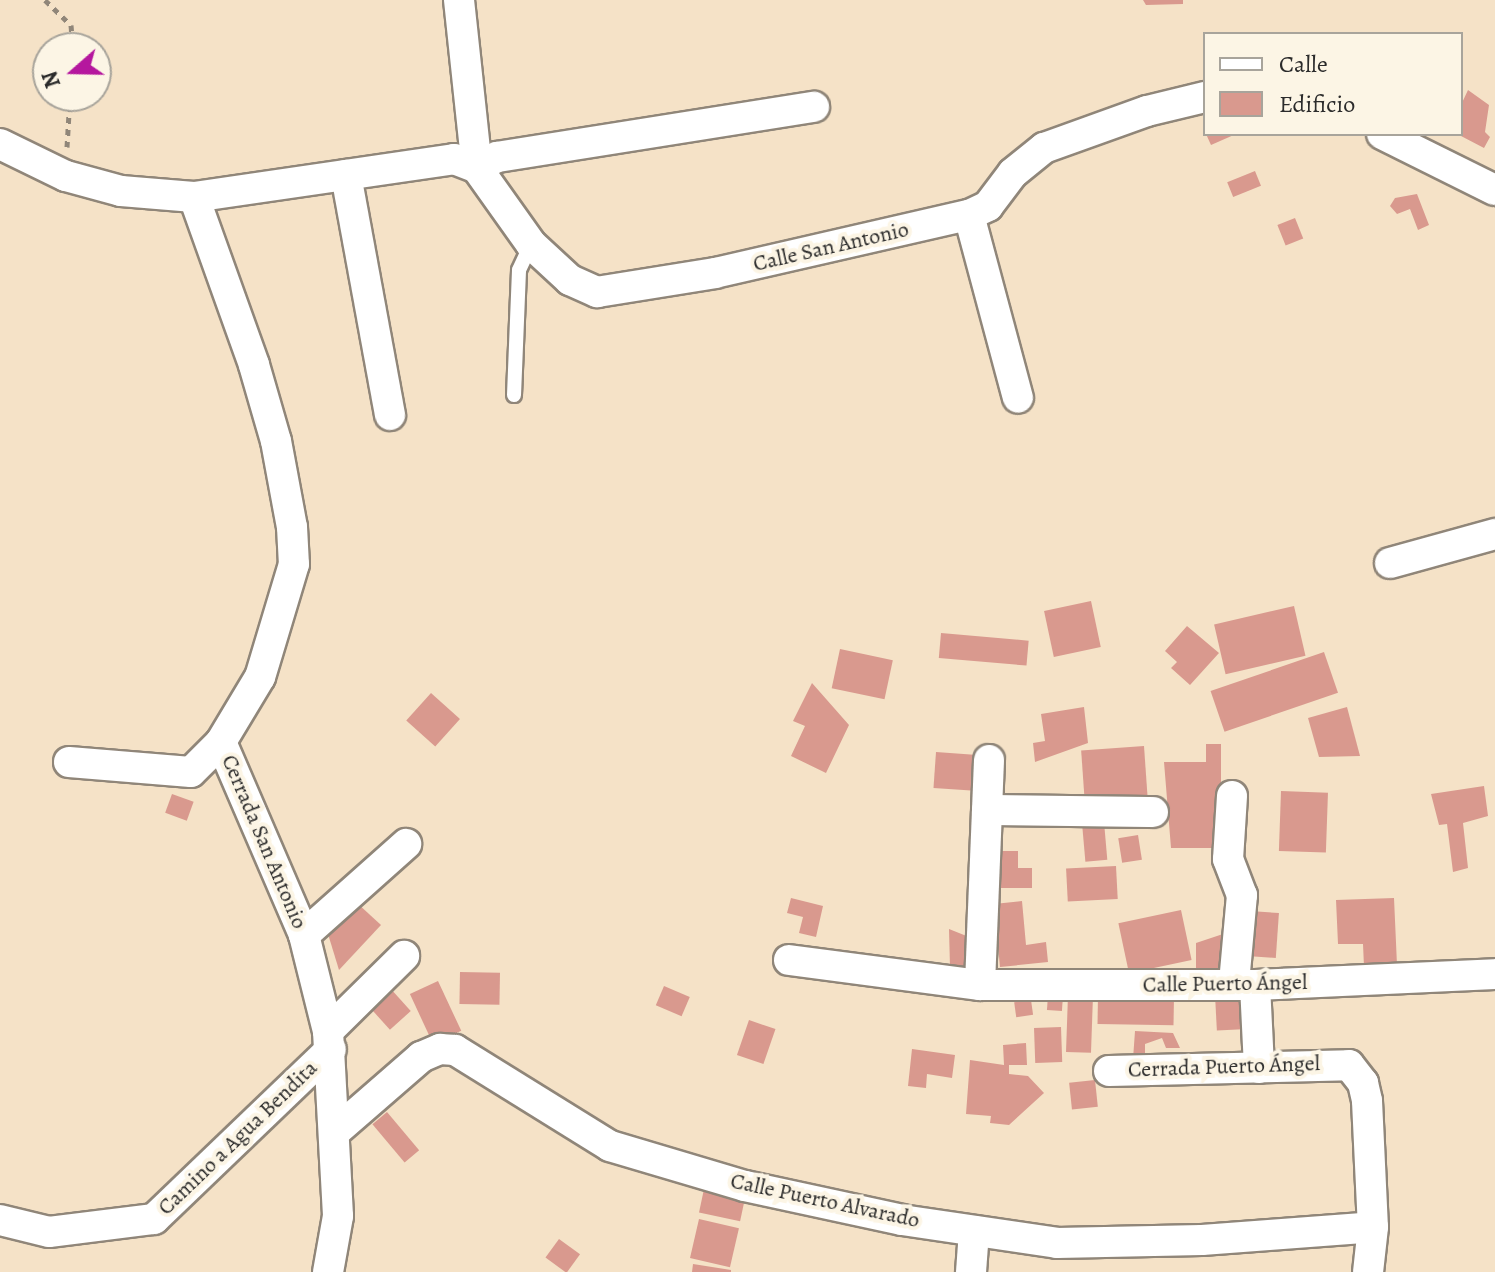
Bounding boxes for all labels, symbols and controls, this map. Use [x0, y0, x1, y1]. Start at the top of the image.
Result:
north arrow [32, 32, 112, 112]
legend [1203, 32, 1463, 136]
text: Calle [1279, 48, 1328, 80]
text: N [34, 67, 68, 92]
text: Edificio [1279, 88, 1355, 120]
street label: Calle San Antonio [751, 216, 911, 278]
street label: Cerrada San Antonio [215, 751, 313, 933]
street label: Calle Puerto Ángel [1143, 969, 1307, 999]
street label: Cerrada Puerto Ángel [1128, 1050, 1320, 1084]
street label: Camino a Agua Bendita [153, 1055, 323, 1221]
street label: Calle Puerto Alvarado [728, 1168, 922, 1234]

